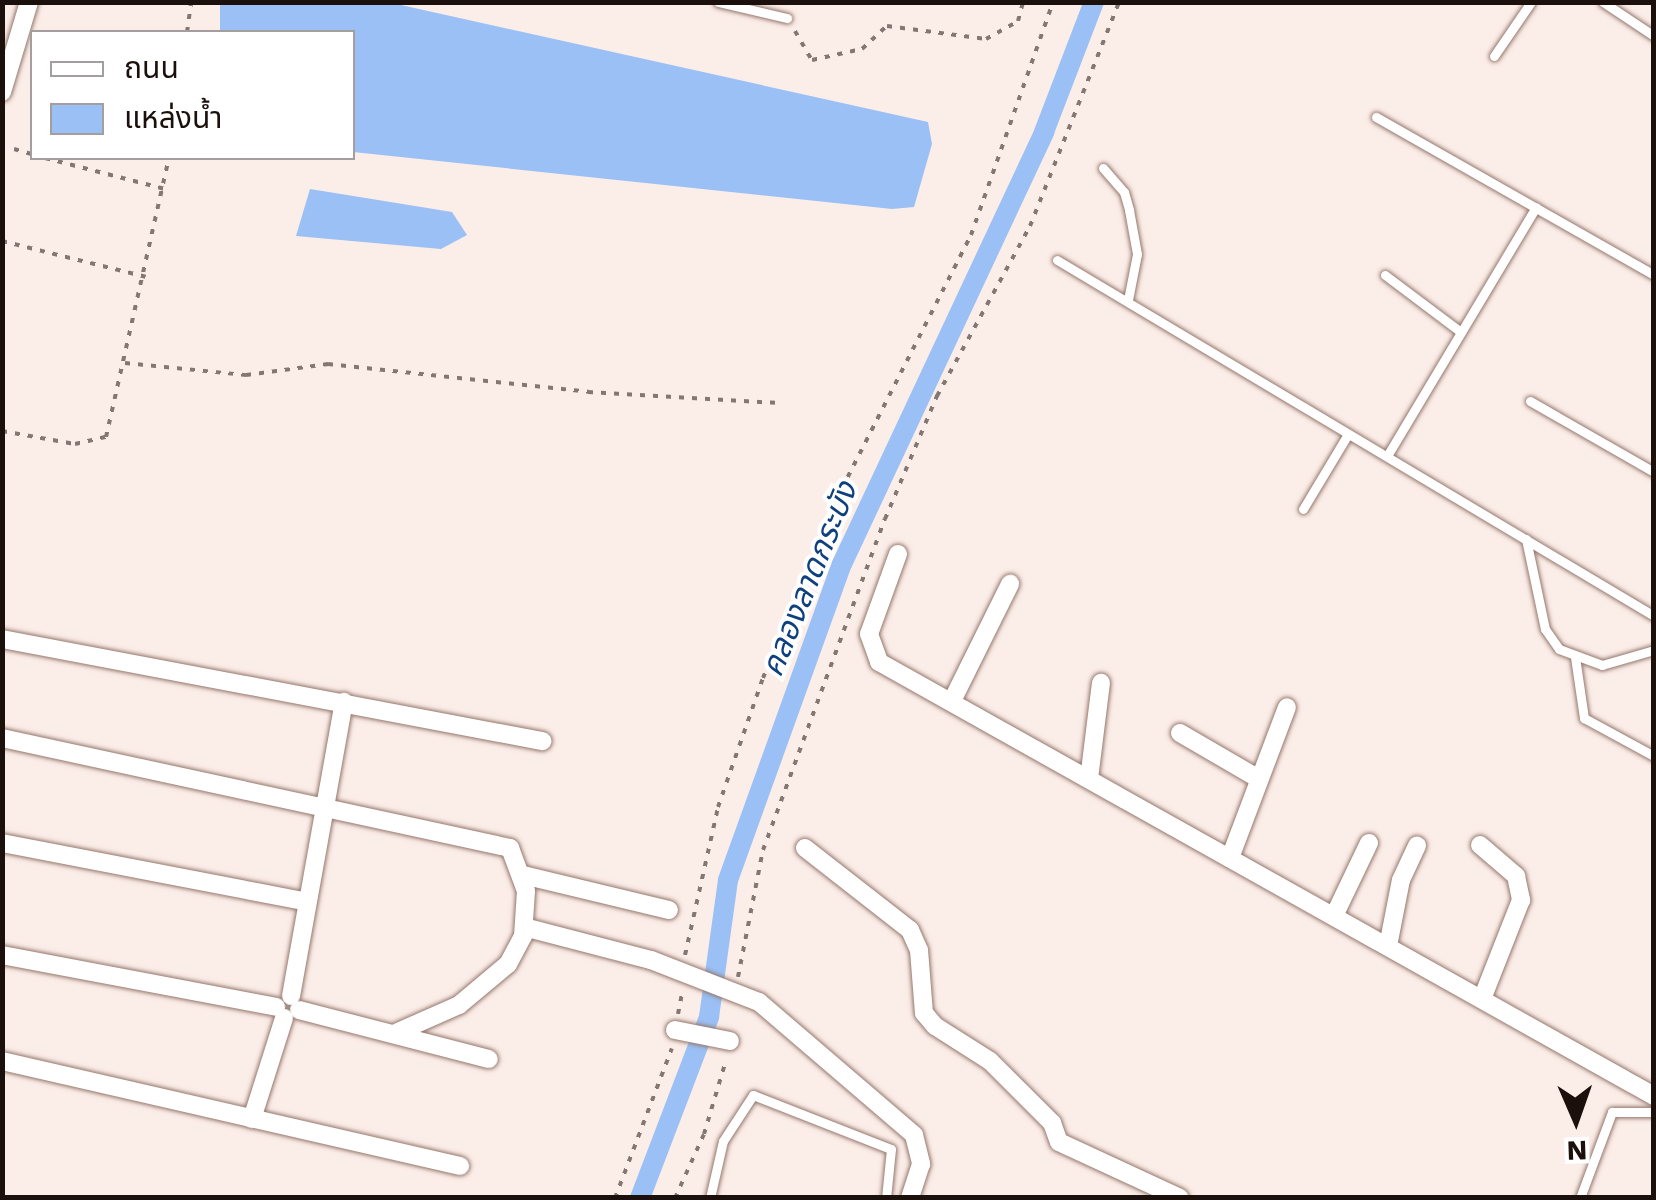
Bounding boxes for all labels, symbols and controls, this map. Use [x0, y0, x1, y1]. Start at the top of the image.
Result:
legend [30, 30, 355, 160]
text: ถนน [124, 50, 179, 85]
text: แหล่งน้ำ [124, 100, 222, 135]
water label: คลองลาดกระบัง [753, 476, 865, 682]
north arrow [1526, 1070, 1626, 1170]
text: N [1566, 1134, 1588, 1167]

